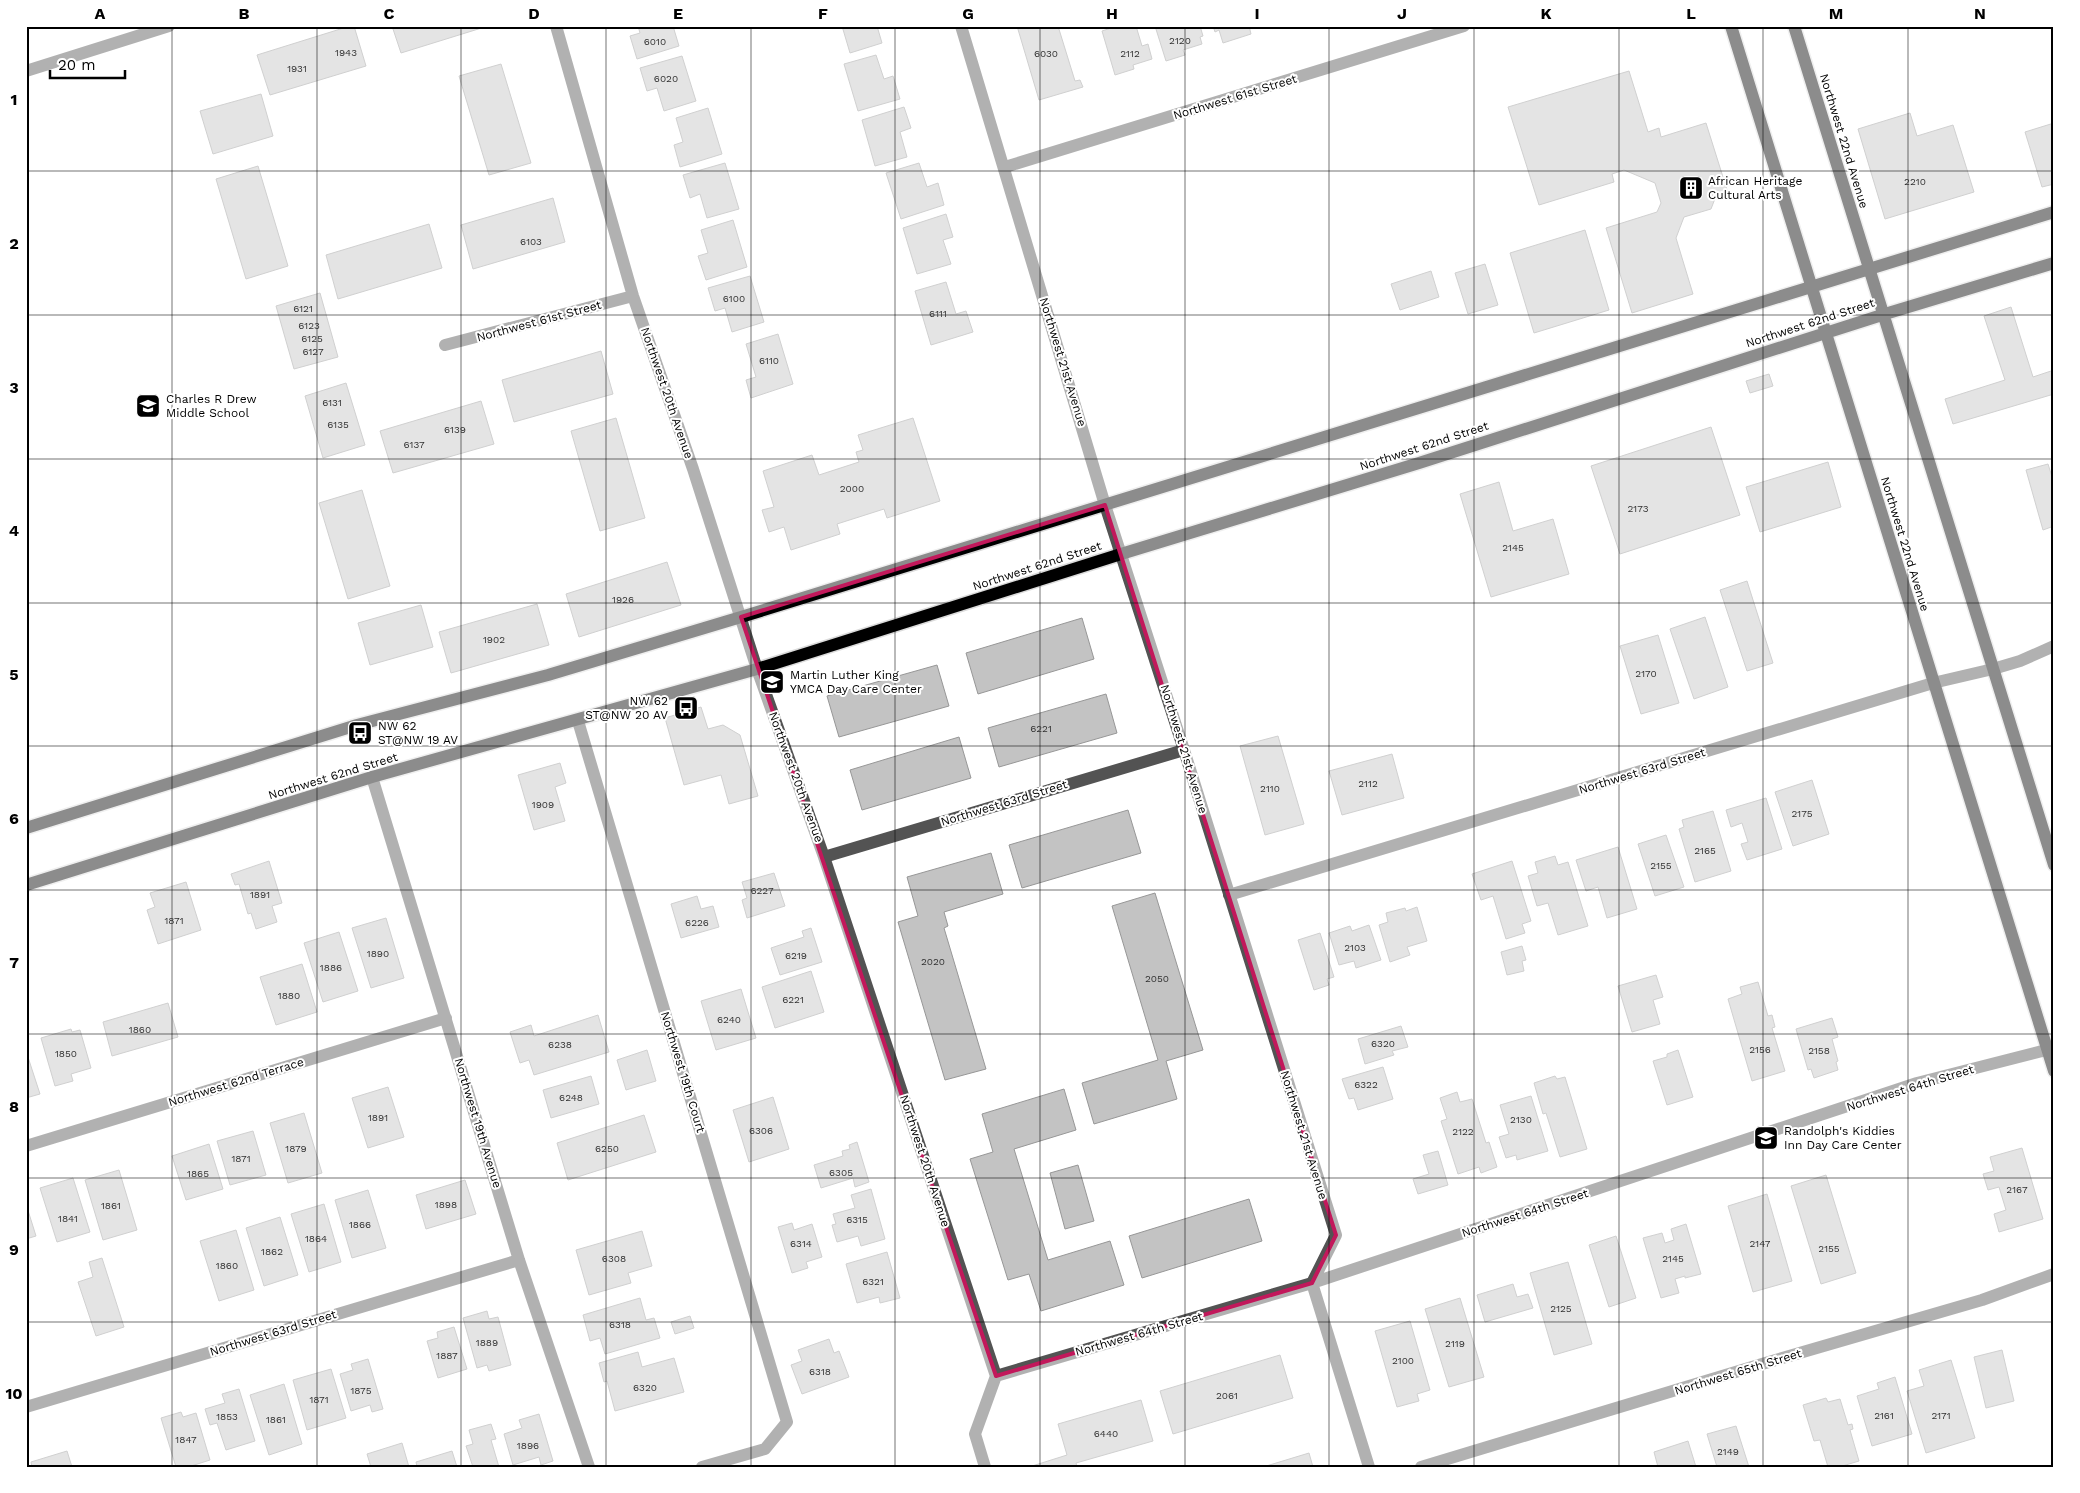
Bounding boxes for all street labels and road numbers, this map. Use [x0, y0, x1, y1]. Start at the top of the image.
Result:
street label: Northwest 61st Street [1171, 72, 1299, 122]
street label: Northwest 22nd Avenue [1817, 72, 1871, 210]
street label: Northwest 21st Avenue [1037, 296, 1089, 428]
street label: Northwest 62nd Street [1744, 296, 1876, 350]
street label: Northwest 61st Street [475, 298, 603, 344]
street label: Northwest 20th Avenue [638, 325, 696, 461]
street label: Northwest 62nd Street [1358, 419, 1490, 473]
street label: Northwest 22nd Avenue [1878, 475, 1932, 613]
street label: Northwest 62nd Street [971, 539, 1103, 593]
street label: Northwest 21st Avenue [1158, 683, 1210, 815]
street label: Northwest 20th Avenue [766, 710, 826, 844]
street label: Northwest 63rd Street [1577, 745, 1707, 797]
street label: Northwest 62nd Street [267, 750, 399, 802]
street label: Northwest 63rd Street [939, 777, 1069, 829]
street label: Northwest 19th Court [658, 1010, 708, 1134]
street label: Northwest 62nd Terrace [167, 1055, 306, 1109]
street label: Northwest 19th Avenue [452, 1056, 505, 1190]
street label: Northwest 64th Street [1845, 1062, 1975, 1114]
street label: Northwest 21st Avenue [1278, 1069, 1330, 1201]
street label: Northwest 20th Avenue [897, 1093, 953, 1229]
street label: Northwest 64th Street [1460, 1186, 1590, 1240]
street label: Northwest 63rd Street [208, 1307, 338, 1359]
street label: Northwest 64th Street [1073, 1309, 1205, 1359]
street label: Northwest 65th Street [1673, 1346, 1803, 1398]

